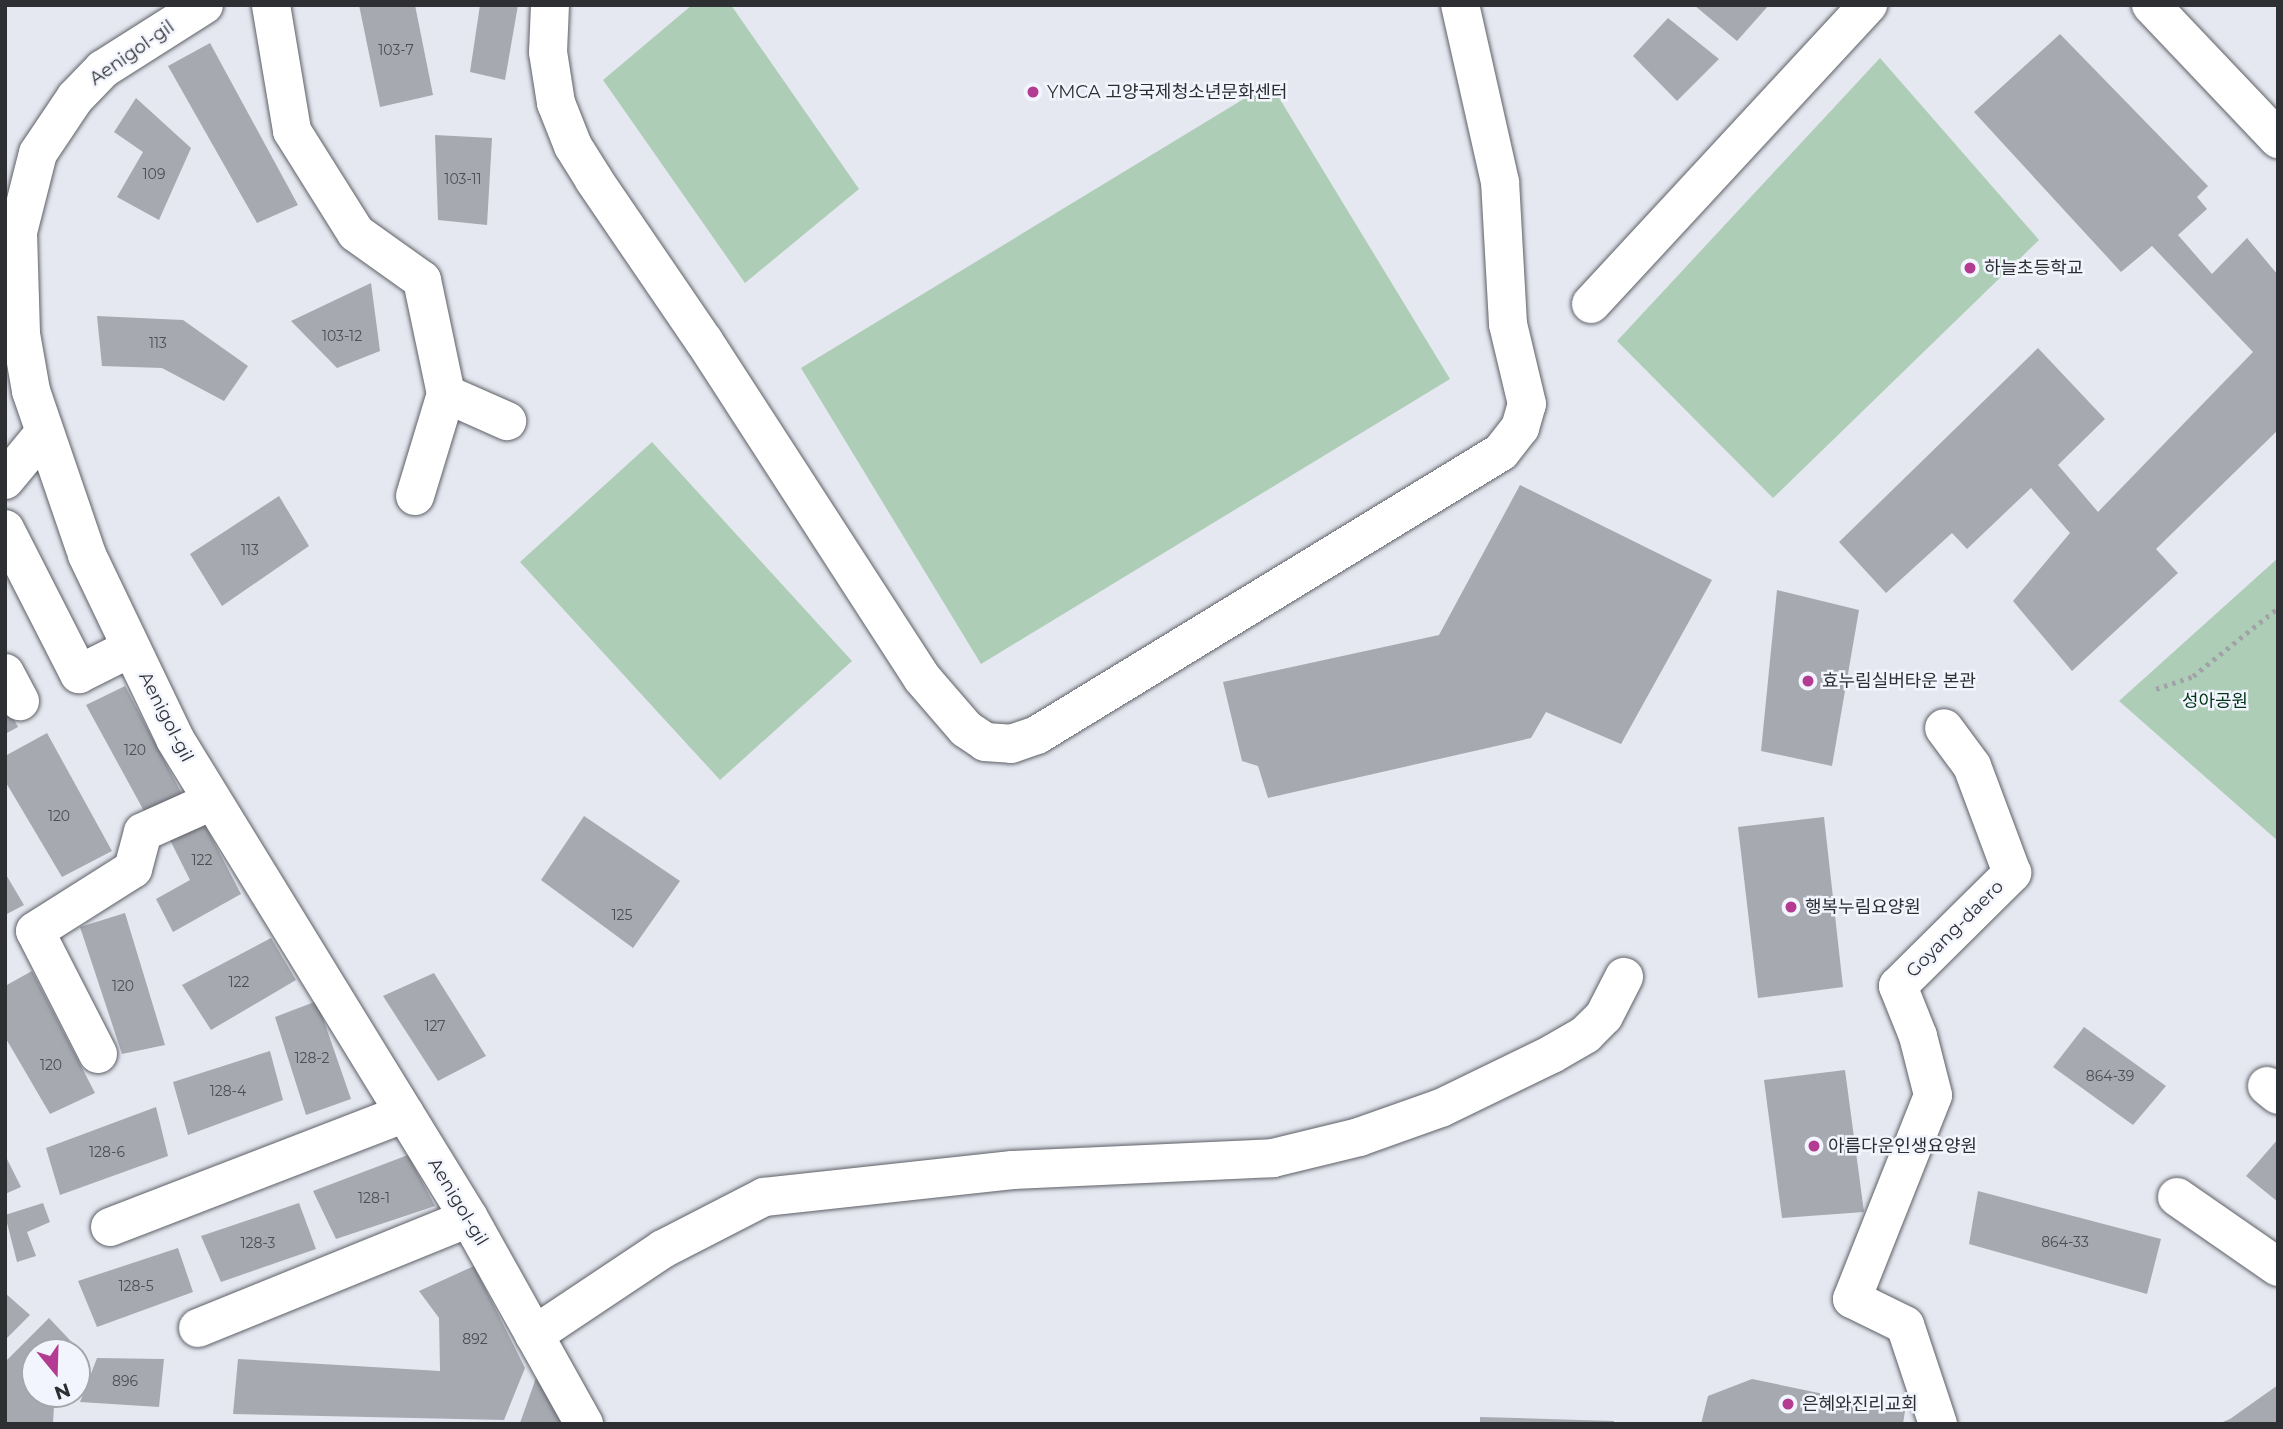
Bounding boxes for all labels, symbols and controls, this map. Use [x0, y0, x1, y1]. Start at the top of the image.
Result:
street label: Aenigol-gil [86, 16, 178, 90]
house number: 103-7 [378, 42, 414, 58]
place label: YMCA 고양국제청소년문화센터 [1047, 81, 1288, 103]
marker: YMCA 고양국제청소년문화센터 [1025, 84, 1041, 100]
house number: 109 [143, 166, 165, 182]
house number: 103-11 [444, 171, 482, 187]
place label: 하늘초등학교 [1984, 257, 2083, 279]
marker: 하늘초등학교 [1962, 260, 1978, 276]
house number: 103-12 [322, 328, 362, 344]
house number: 113 [149, 335, 167, 351]
house number: 113 [241, 542, 259, 558]
street label: Aenigol-gil [134, 668, 198, 766]
place label: 효누림실버타운 본관 [1822, 670, 1976, 692]
marker: 효누림실버타운 본관 [1800, 673, 1816, 689]
park label: 성아공원 [2182, 690, 2248, 712]
house number: 120 [124, 742, 146, 758]
house number: 120 [48, 808, 70, 824]
house number: 122 [192, 852, 212, 868]
street label: Goyang-daero [1902, 876, 2008, 982]
place label: 행복누림요양원 [1805, 896, 1921, 918]
marker: 행복누림요양원 [1783, 899, 1799, 915]
house number: 125 [612, 907, 632, 923]
house number: 122 [229, 974, 249, 990]
house number: 120 [112, 978, 134, 994]
house number: 127 [424, 1018, 446, 1034]
house number: 128-2 [294, 1050, 330, 1066]
house number: 120 [40, 1057, 62, 1073]
house number: 864-39 [2086, 1068, 2134, 1084]
house number: 128-4 [210, 1083, 246, 1099]
place label: 아름다운인생요양원 [1828, 1135, 1977, 1157]
marker: 아름다운인생요양원 [1806, 1138, 1822, 1154]
house number: 128-6 [89, 1144, 125, 1160]
street label: Aenigol-gil [423, 1154, 493, 1250]
house number: 128-1 [358, 1190, 390, 1206]
house number: 864-33 [2041, 1234, 2089, 1250]
house number: 128-3 [241, 1235, 275, 1251]
house number: 128-5 [118, 1278, 154, 1294]
house number: 892 [462, 1331, 488, 1347]
north arrow [21, 1338, 91, 1408]
house number: 896 [112, 1373, 138, 1389]
text: N [51, 1378, 73, 1405]
place label: 은혜와진리교회 [1802, 1393, 1918, 1415]
marker: 은혜와진리교회 [1780, 1396, 1796, 1412]

